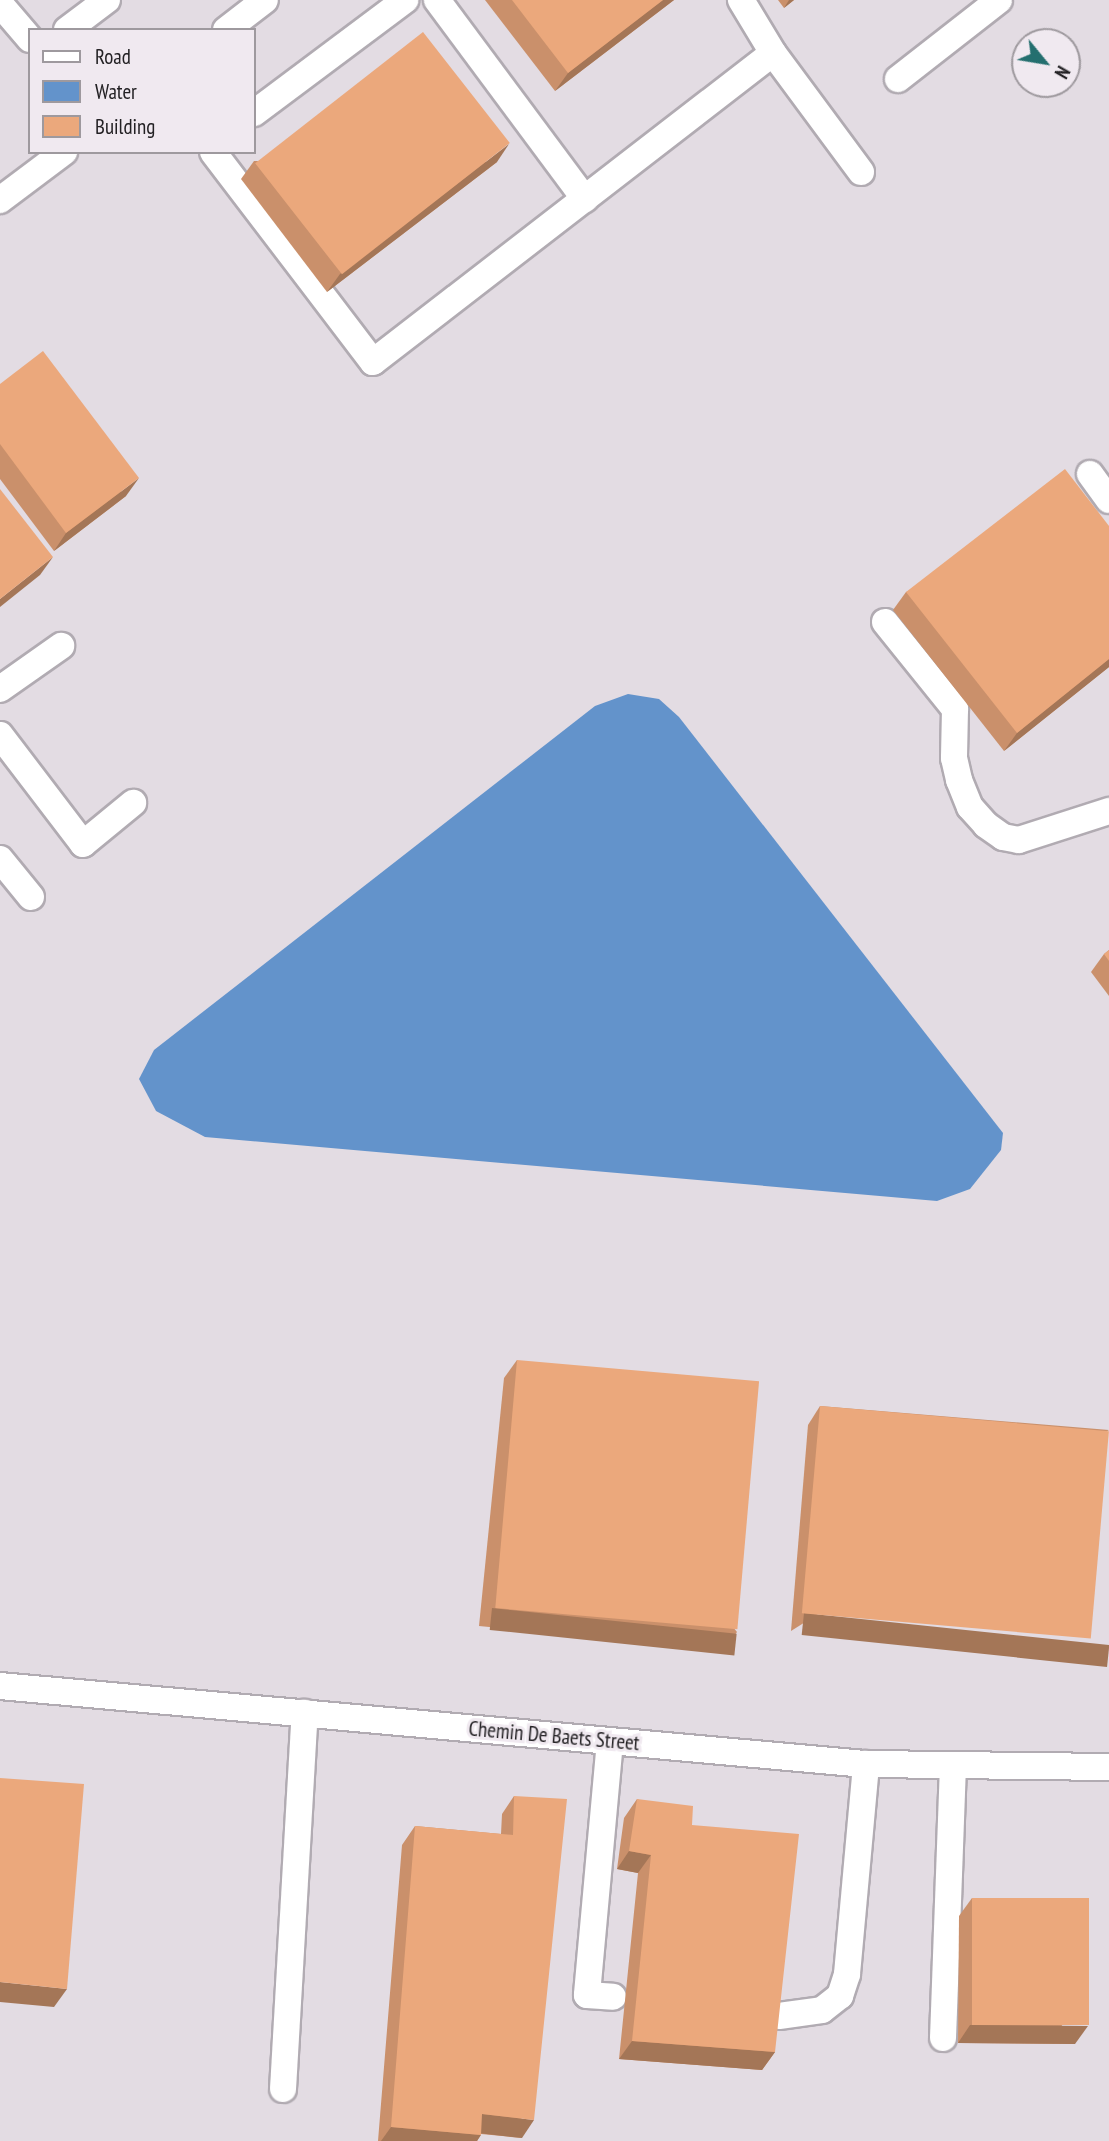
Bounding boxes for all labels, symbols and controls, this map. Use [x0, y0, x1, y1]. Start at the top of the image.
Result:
legend [28, 28, 256, 154]
north arrow [1011, 28, 1081, 98]
text: Road [95, 43, 131, 70]
text: N [1049, 62, 1075, 83]
text: Water [95, 78, 137, 105]
text: Building [95, 113, 155, 140]
street label: Chemin De Baets Street [468, 1716, 640, 1756]

